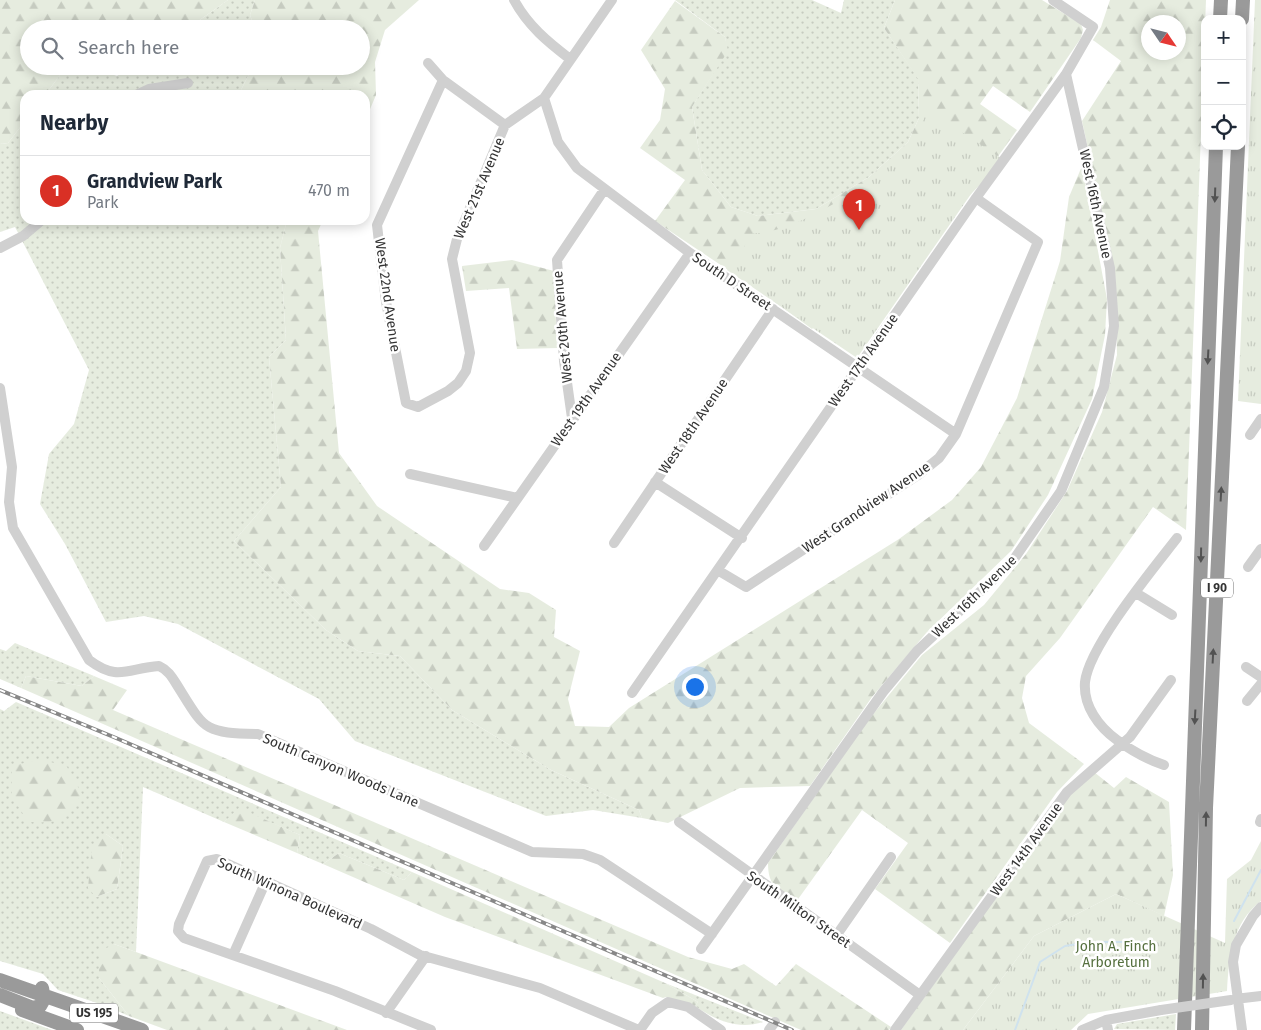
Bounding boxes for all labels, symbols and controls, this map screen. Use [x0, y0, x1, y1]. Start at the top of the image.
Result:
north arrow [1141, 15, 1186, 60]
map controls [1201, 15, 1246, 150]
button: + [1201, 15, 1246, 60]
search box [20, 20, 370, 75]
icon: search [38, 34, 66, 62]
text: Search here [78, 36, 179, 59]
button: − [1201, 60, 1246, 105]
button: locate [1201, 105, 1246, 150]
text: Nearby [40, 110, 108, 136]
street label: West 21st Avenue [450, 135, 509, 242]
street label: West 16th Avenue [1076, 148, 1115, 260]
text: Grandview Park [87, 170, 222, 193]
text: 1 [52, 181, 60, 200]
text: 470 m [308, 181, 350, 200]
one-way arrow [1210, 187, 1218, 203]
pin: 1 [843, 189, 875, 230]
text: Park [87, 193, 119, 212]
street label: West 22nd Avenue [371, 237, 404, 353]
street label: South D Street [689, 249, 775, 315]
street label: West 20th Avenue [549, 270, 576, 384]
street label: West 17th Avenue [825, 310, 902, 410]
street label: West 19th Avenue [548, 349, 625, 450]
one-way arrow [1203, 350, 1211, 366]
street label: West 18th Avenue [655, 375, 732, 477]
street label: West Grandview Avenue [799, 458, 934, 557]
one-way arrow [1217, 486, 1225, 502]
one-way arrow [1197, 547, 1205, 563]
street label: West 16th Avenue [928, 552, 1020, 641]
road number: I 90 [1201, 578, 1233, 598]
one-way arrow [1210, 648, 1218, 664]
your location [682, 674, 708, 700]
one-way arrow [1191, 709, 1199, 725]
street label: South Canyon Woods Lane [260, 730, 421, 811]
street label: West 14th Avenue [987, 799, 1066, 899]
one-way arrow [1202, 811, 1210, 827]
street label: South Winona Boulevard [215, 854, 365, 933]
street label: South Milton Street [744, 867, 855, 952]
park label: John A. Finch Arboretum [1075, 938, 1157, 971]
one-way arrow [1199, 973, 1207, 989]
road number: US 195 [70, 1004, 118, 1022]

